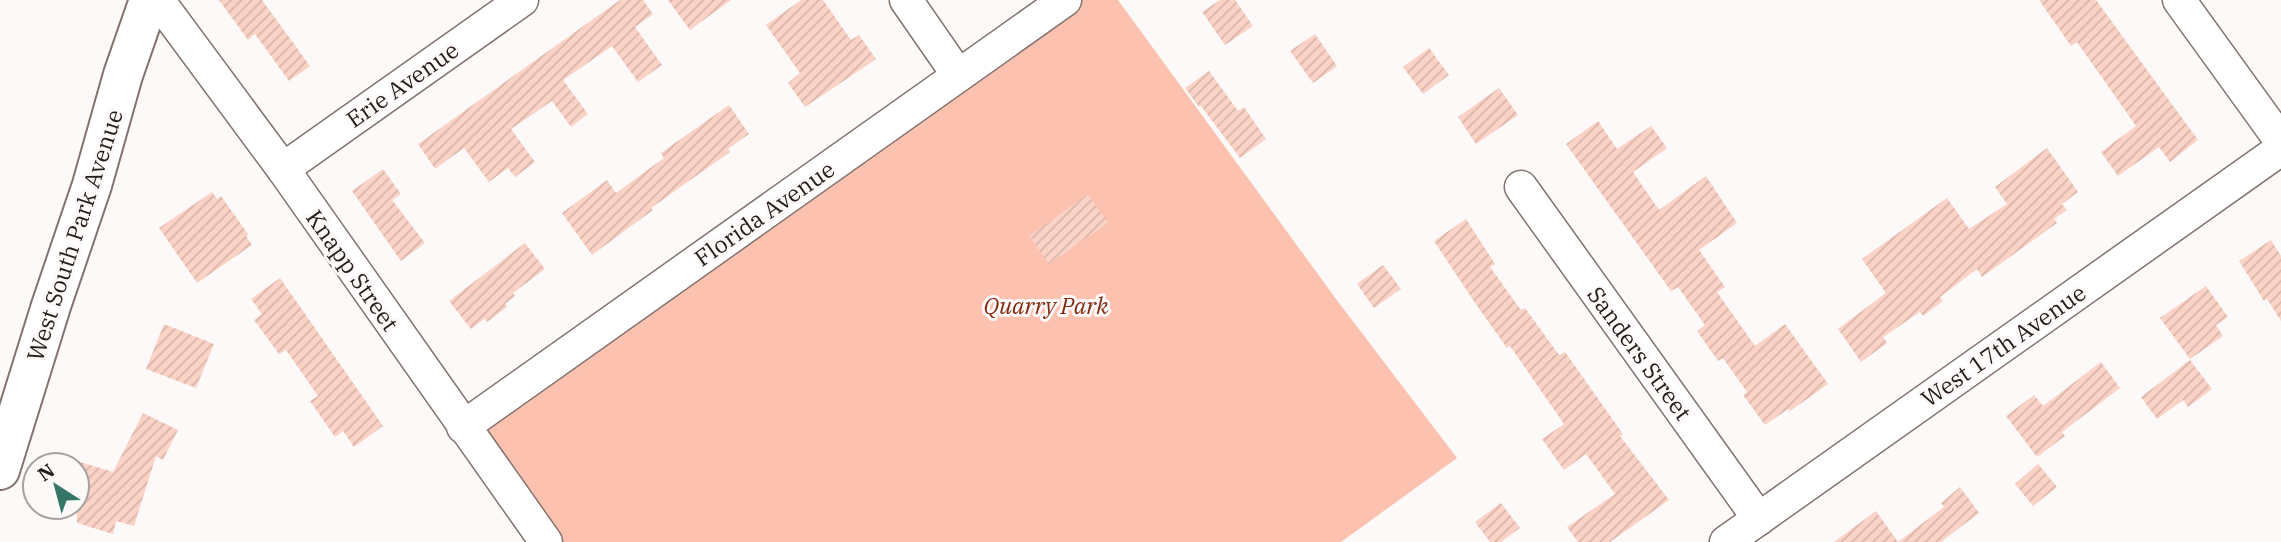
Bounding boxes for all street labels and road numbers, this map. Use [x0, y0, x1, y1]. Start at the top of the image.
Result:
street label: Erie Avenue [340, 34, 464, 134]
street label: West South Park Avenue [19, 105, 129, 365]
street label: Florida Avenue [688, 154, 840, 272]
street label: Knapp Street [300, 203, 406, 337]
street label: West 17th Avenue [1915, 277, 2091, 413]
street label: Sanders Street [1581, 280, 1699, 426]

